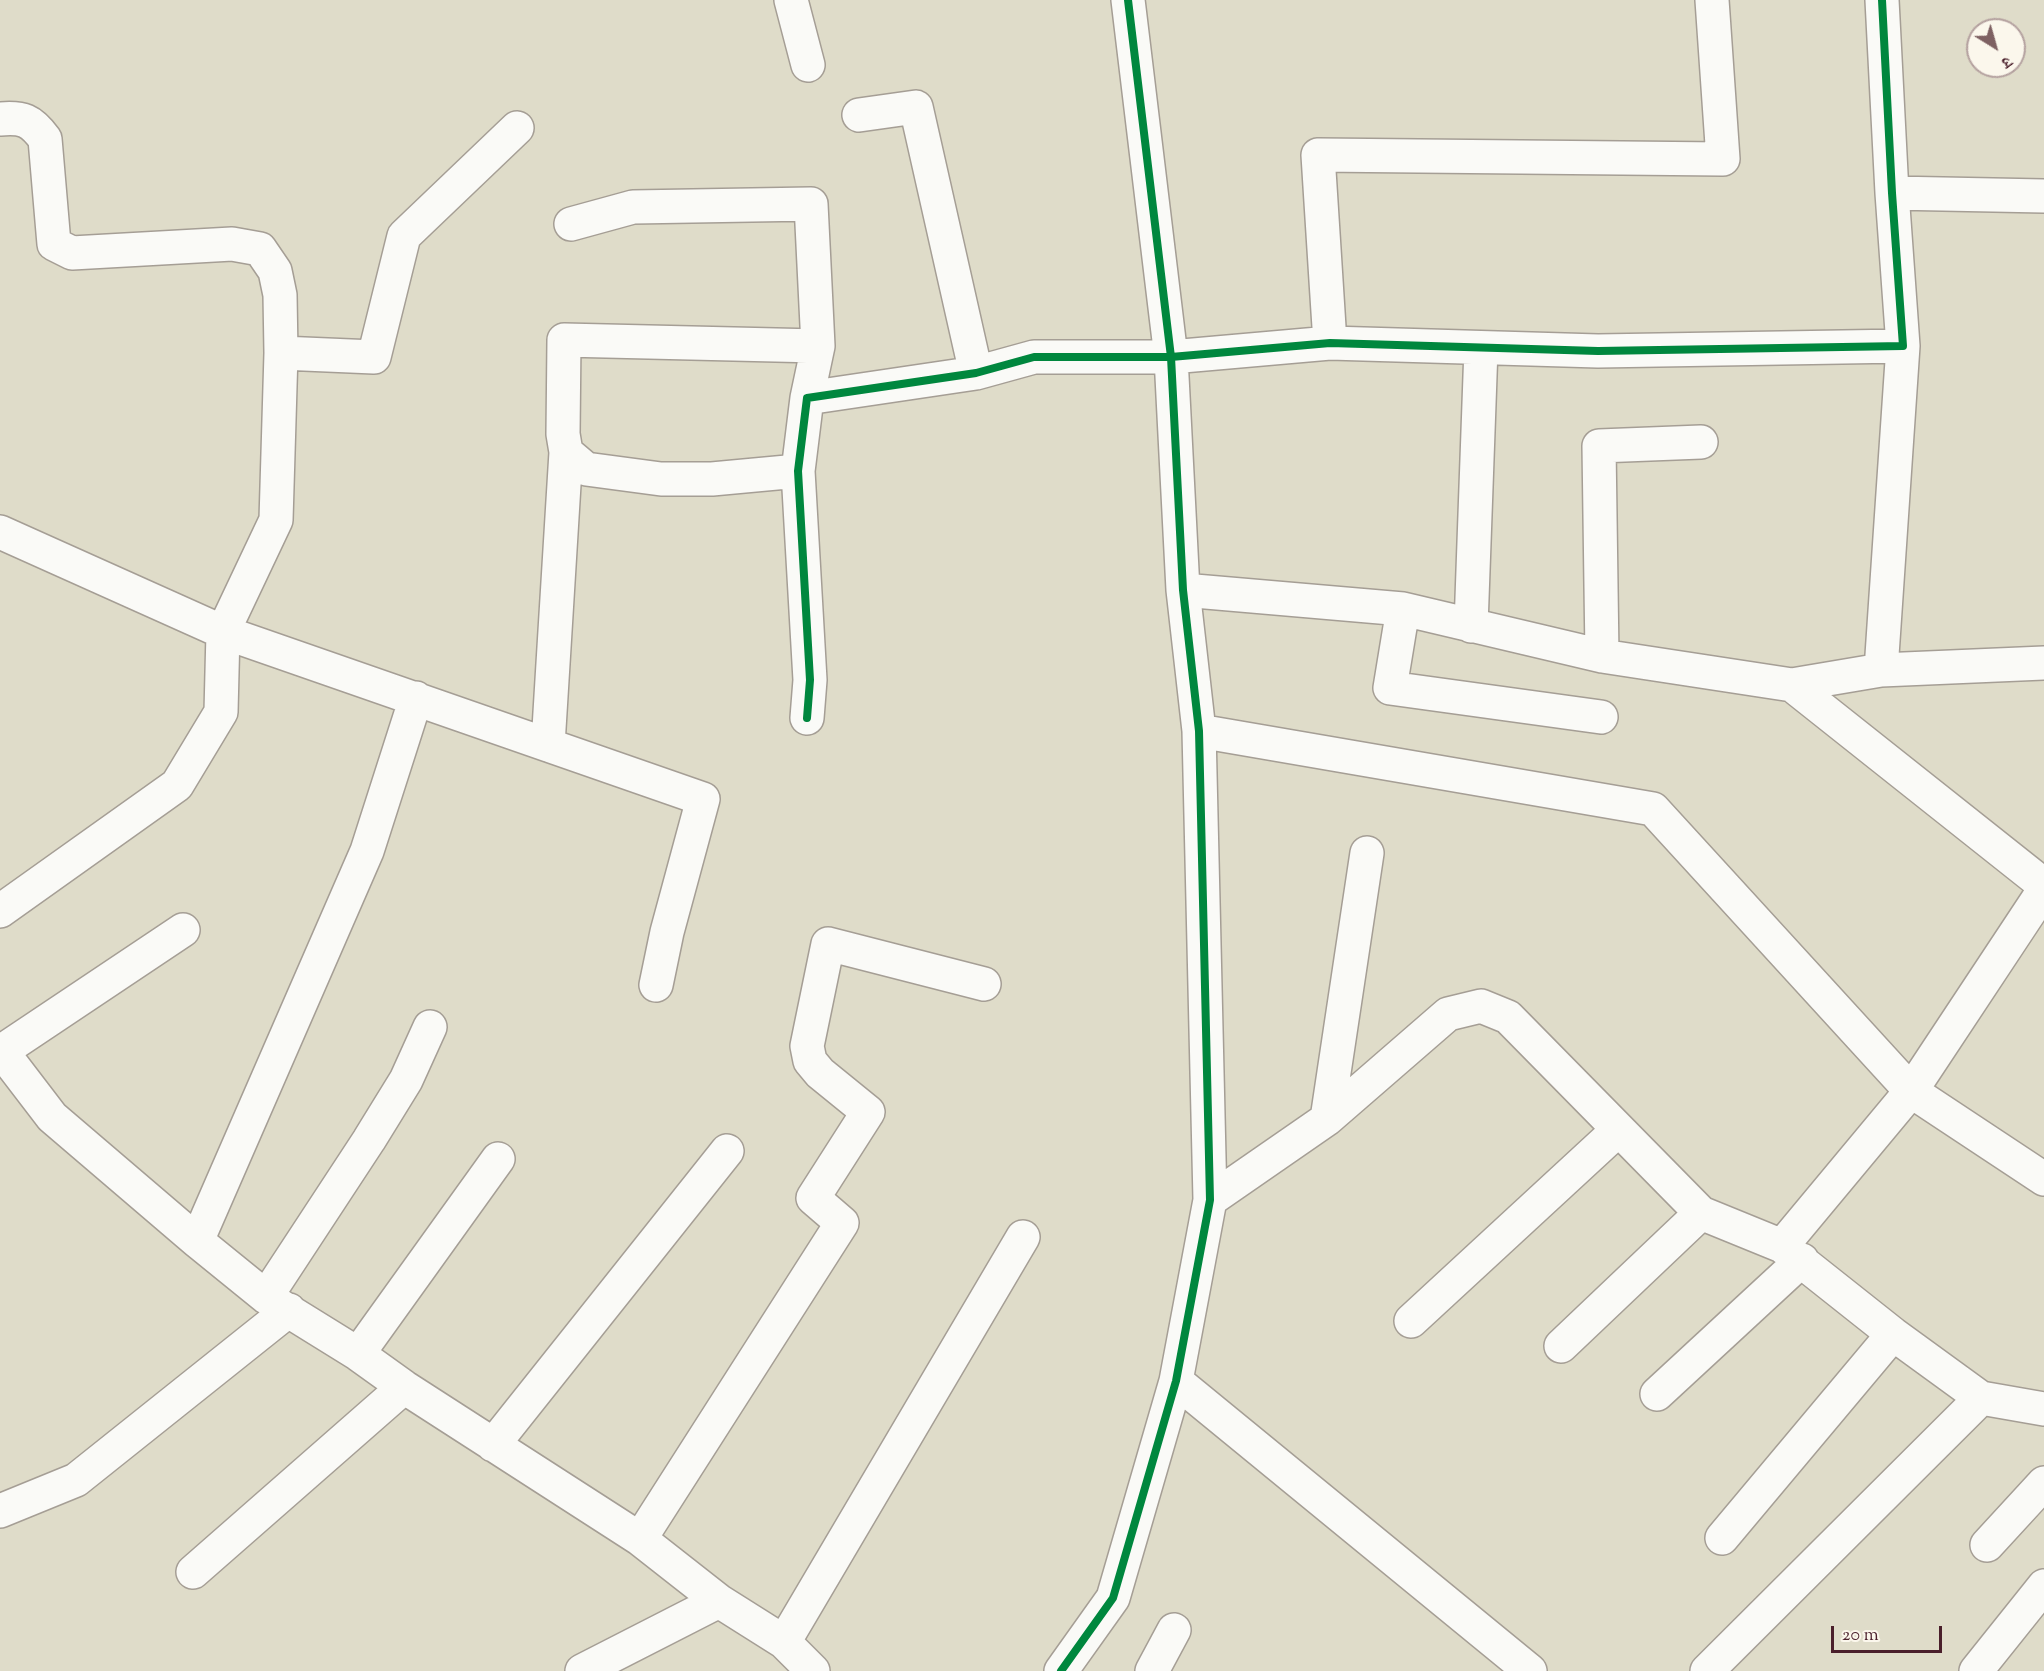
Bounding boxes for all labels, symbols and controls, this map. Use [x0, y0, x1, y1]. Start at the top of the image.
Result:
north arrow [1966, 18, 2026, 78]
text: उ [1996, 50, 2016, 73]
scale bar [1834, 1614, 1945, 1652]
text: 20 m [1842, 1623, 1879, 1649]

